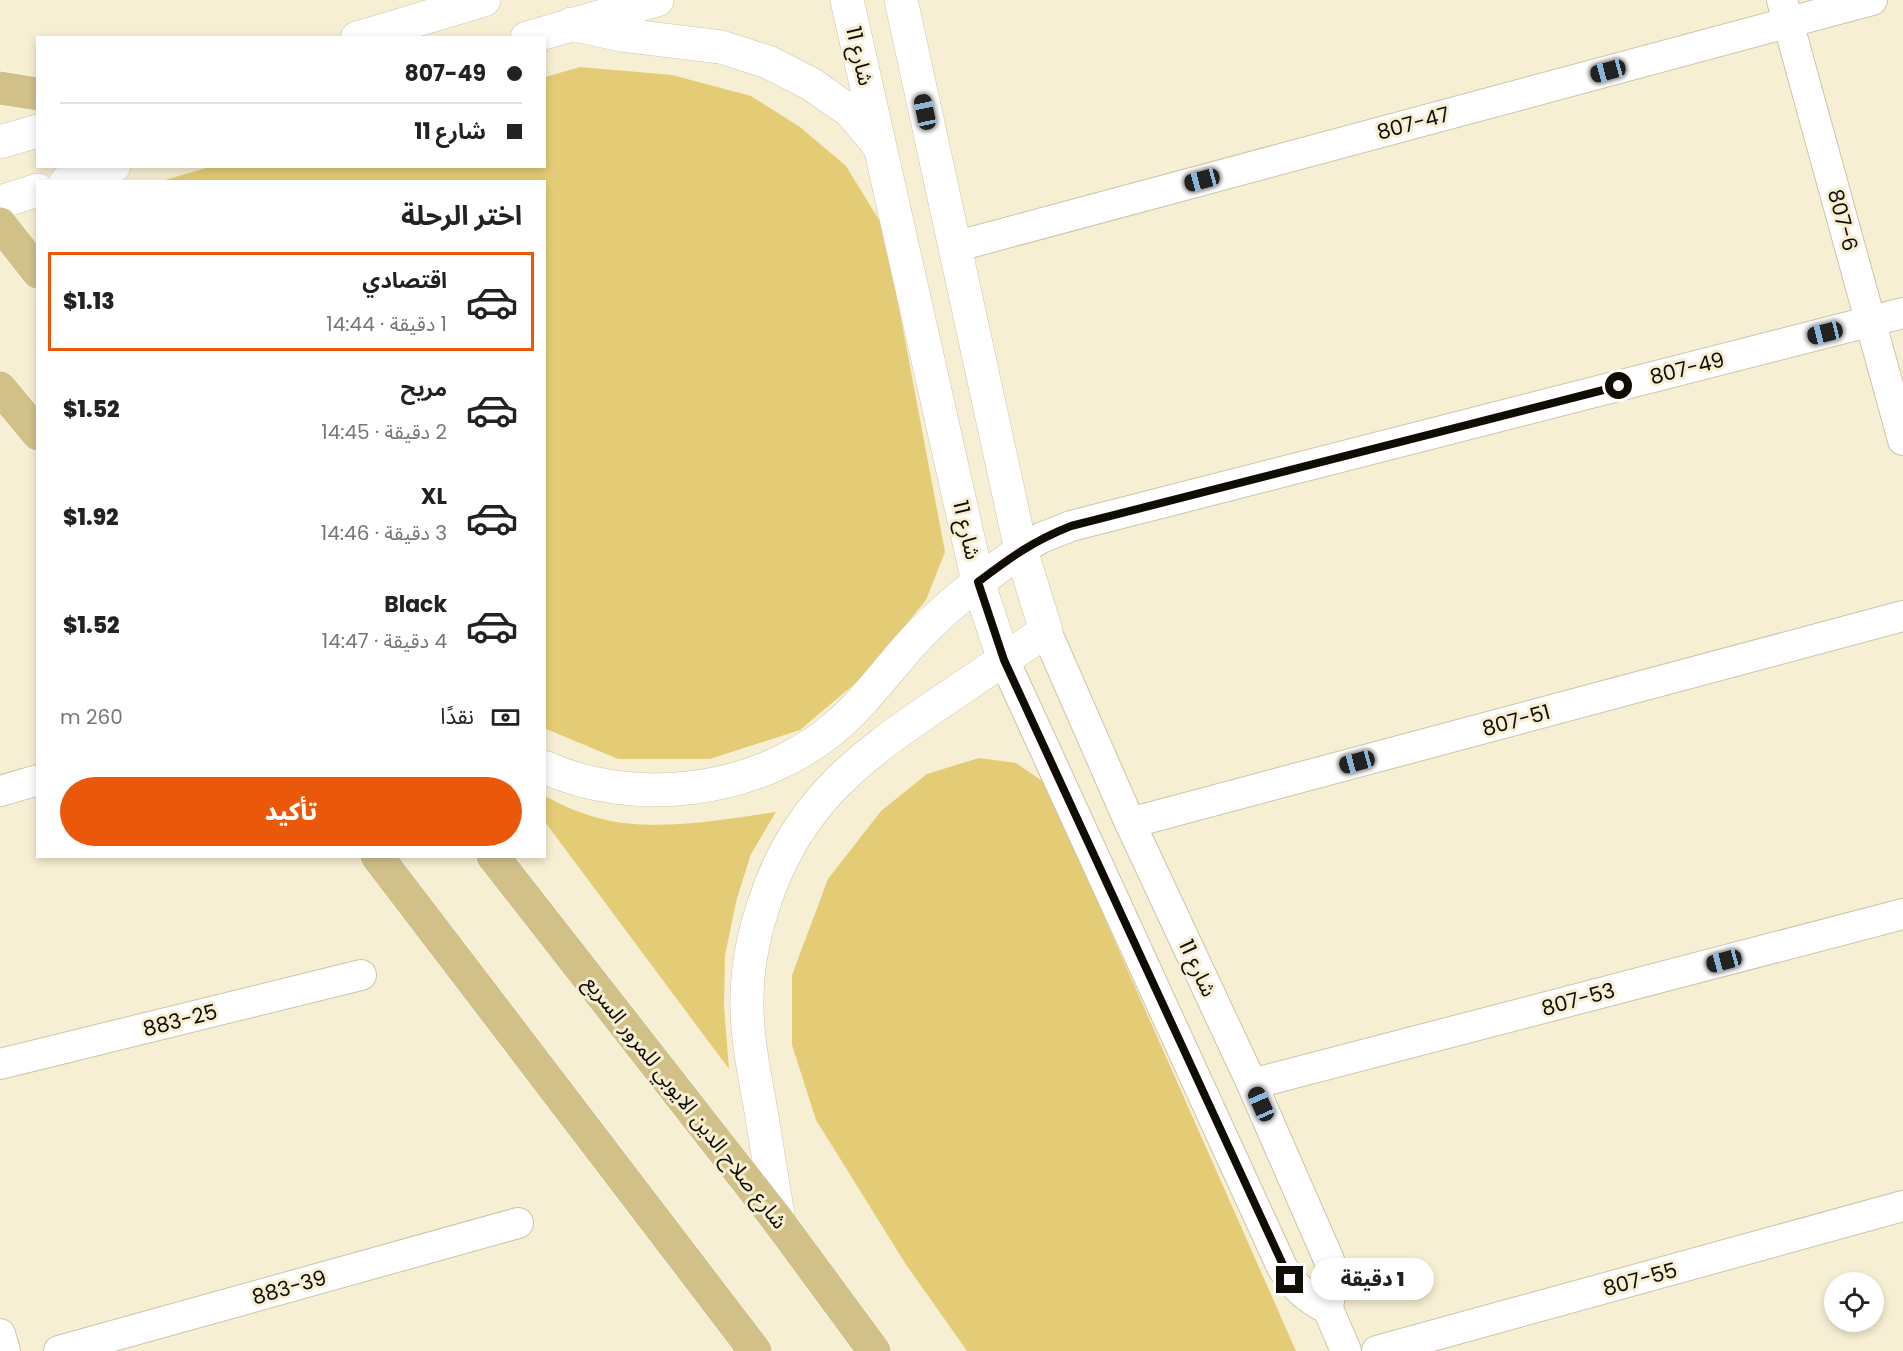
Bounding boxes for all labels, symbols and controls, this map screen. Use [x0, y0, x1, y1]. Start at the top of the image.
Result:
street label: شارع 11 [838, 24, 881, 89]
text: 807-49 [404, 58, 486, 89]
car [1588, 58, 1628, 84]
car [912, 93, 938, 131]
street label: 807-47 [1373, 99, 1453, 147]
text: شارع 11 [414, 116, 486, 147]
car [1182, 167, 1222, 193]
street label: 807-6 [1821, 186, 1865, 254]
text: اختر الرحلة [401, 197, 522, 234]
text: اقتصادي [362, 265, 447, 296]
icon: car [465, 275, 519, 329]
text: $1.13 [63, 286, 115, 317]
text: 1 دقيقة · 14:44 [326, 310, 447, 338]
car [1805, 320, 1845, 346]
street label: 807-49 [1647, 345, 1727, 391]
route start [1605, 372, 1632, 399]
text: مريح [401, 373, 447, 404]
icon: car [465, 383, 519, 437]
text: $1.52 [63, 394, 120, 425]
text: 2 دقيقة · 14:45 [321, 418, 447, 446]
text: XL [421, 481, 447, 512]
icon: car [465, 491, 519, 545]
street label: شارع 11 [945, 498, 988, 563]
text: $1.92 [63, 502, 119, 533]
text: 3 دقيقة · 14:46 [321, 519, 447, 547]
text: Black [384, 589, 447, 620]
icon: car [465, 599, 519, 653]
text: $1.52 [63, 610, 120, 641]
text: 4 دقيقة · 14:47 [322, 627, 447, 655]
street label: 807-51 [1479, 697, 1553, 743]
text: نقدًا [440, 701, 474, 732]
icon: cash [489, 701, 522, 734]
text: 260 m [60, 703, 123, 731]
car [1337, 749, 1377, 775]
button: تأكيد [60, 777, 522, 846]
street label: شارع 11 [1171, 935, 1224, 1002]
car [1704, 948, 1744, 974]
street label: شارع صلاح الدين الايوبي للمرور السريع [576, 969, 794, 1236]
street label: 807-53 [1538, 975, 1618, 1023]
street label: 883-25 [140, 997, 220, 1043]
car [1245, 1084, 1277, 1124]
street label: 807-55 [1600, 1255, 1680, 1303]
callout: 1 دقيقة [1311, 1259, 1434, 1301]
street label: 883-39 [248, 1263, 330, 1311]
text: 1 دقيقة [1341, 1265, 1404, 1293]
route end [1276, 1266, 1303, 1293]
map controls [1824, 1272, 1884, 1332]
button: locate [1824, 1272, 1884, 1332]

